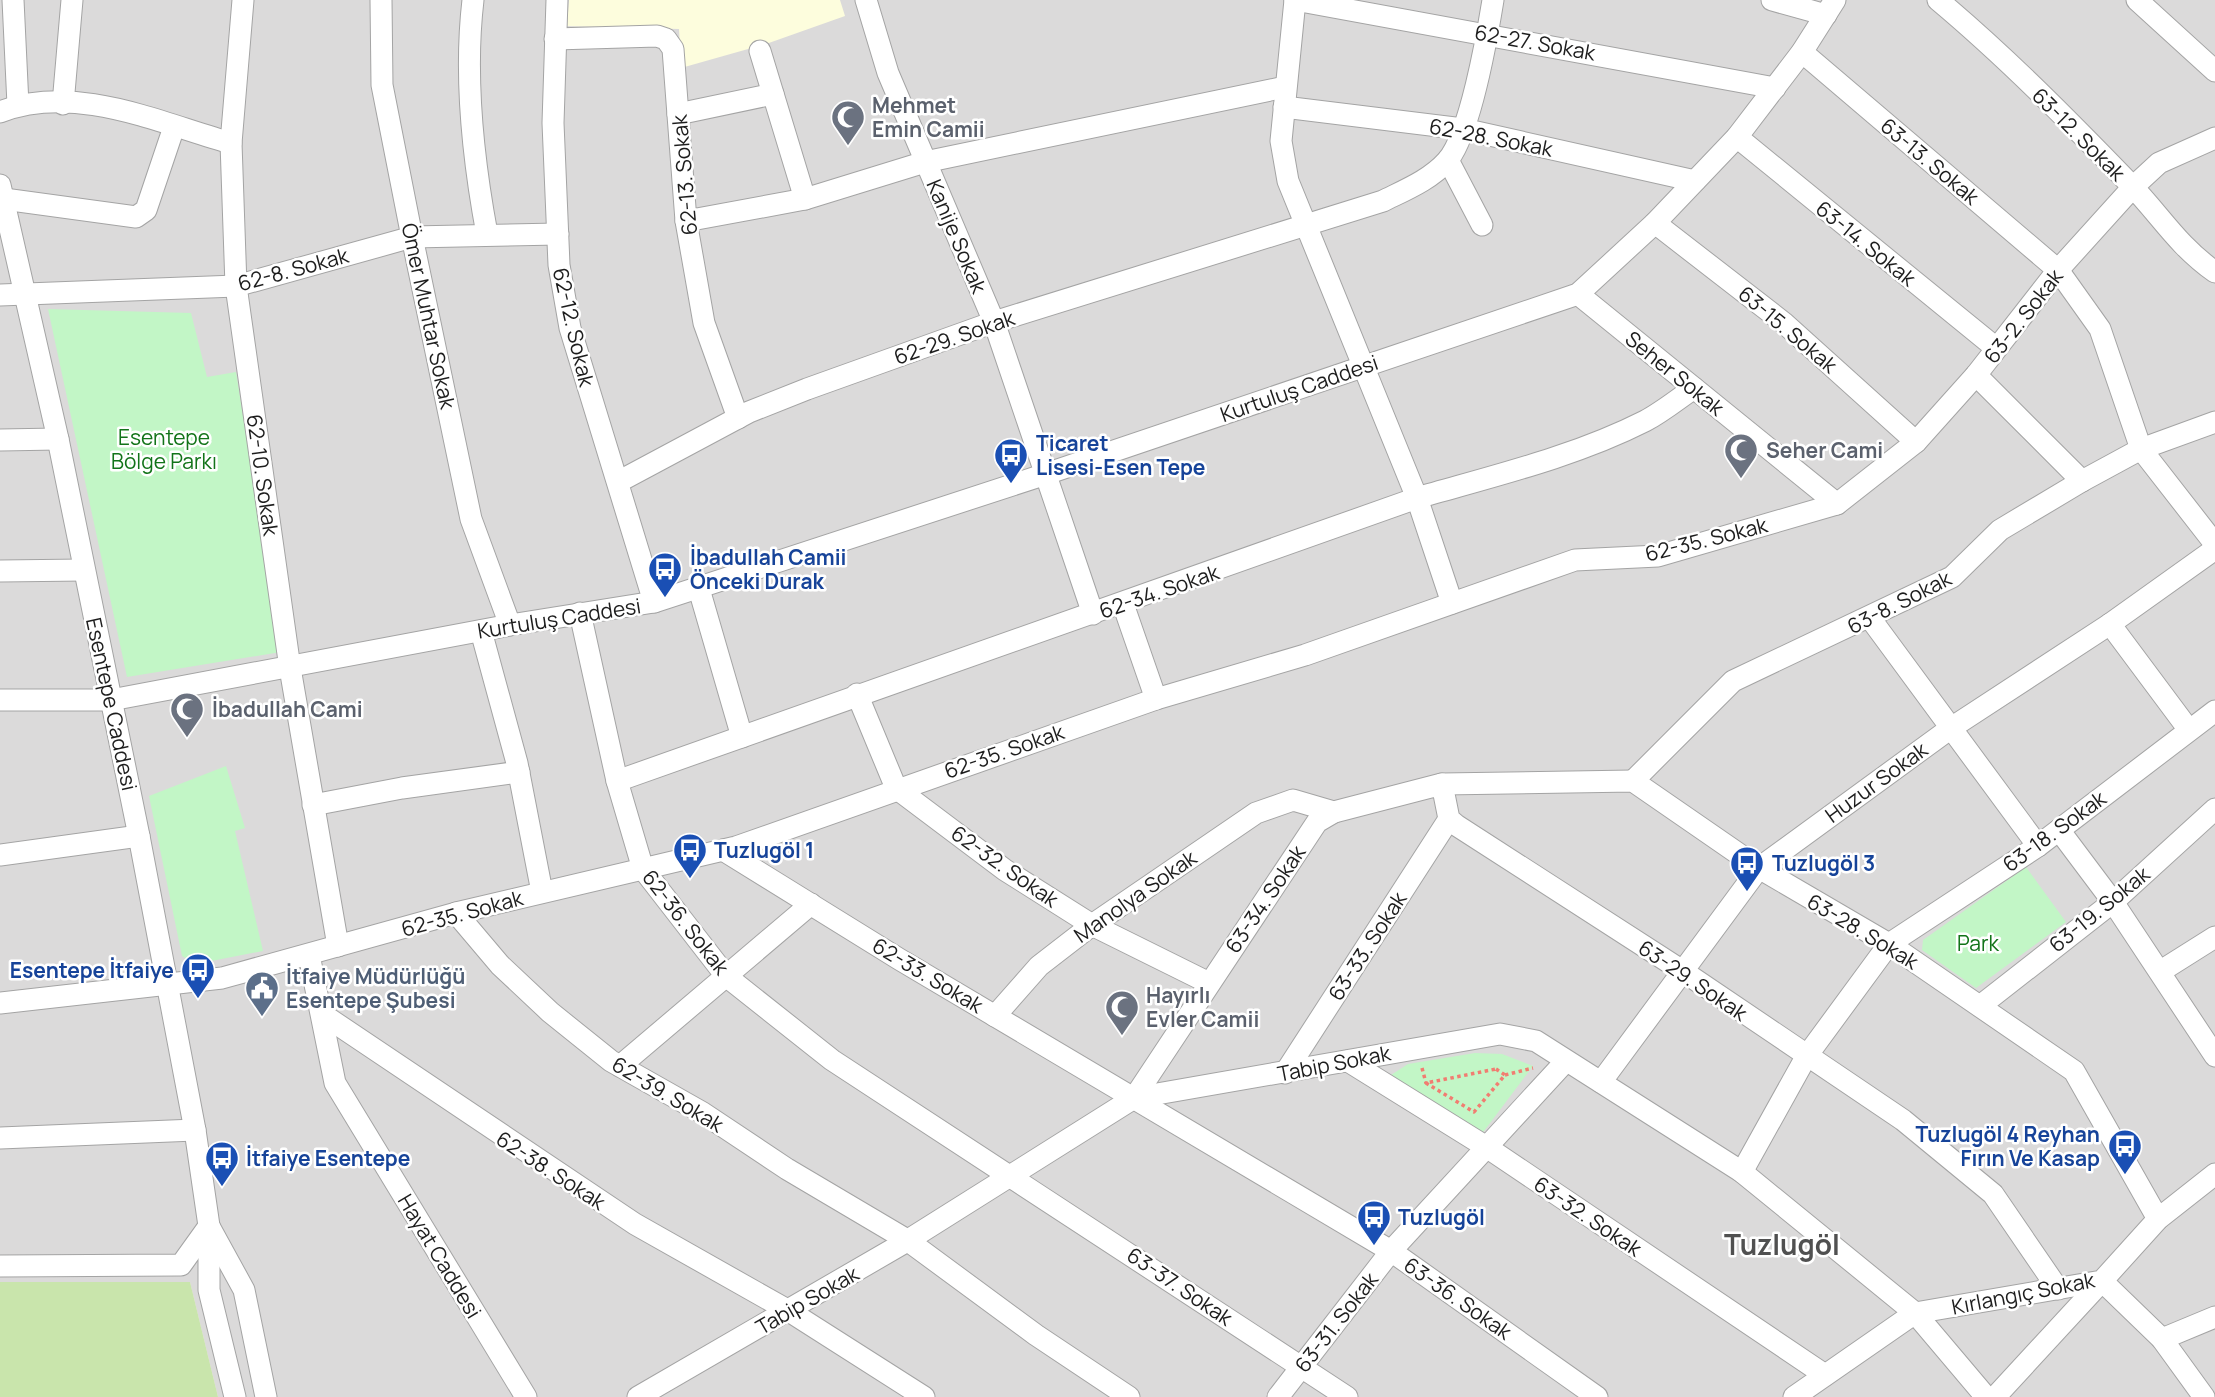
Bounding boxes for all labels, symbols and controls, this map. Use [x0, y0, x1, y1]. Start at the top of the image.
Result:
street label: 62-27. Sokak [1472, 18, 1598, 67]
street label: 63-12. Sokak [2026, 81, 2132, 187]
place label: Mehmet Emin Camii [872, 91, 985, 143]
mosque icon: Mehmet Emin Camii [829, 98, 867, 147]
street label: 62-28. Sokak [1427, 111, 1556, 163]
street label: 63-13. Sokak [1875, 111, 1986, 211]
street label: 62-13. Sokak [665, 113, 703, 236]
street label: Kanije Sokak [920, 175, 994, 298]
street label: 63-14. Sokak [1810, 194, 1922, 292]
street label: Ömer Muhtar Sokak [396, 221, 462, 412]
street label: 62-8. Sokak [235, 241, 352, 297]
street label: 63-2. Sokak [1977, 262, 2069, 369]
street label: 62-12. Sokak [547, 265, 601, 390]
street label: 63-15. Sokak [1733, 279, 1844, 379]
street label: 62-29. Sokak [890, 303, 1019, 371]
street label: Seher Sokak [1620, 324, 1731, 422]
street label: Kurtuluş Caddesi [1216, 348, 1382, 428]
street label: 62-10. Sokak [241, 413, 285, 538]
park label: Esentepe Bölge Parkı [111, 423, 217, 475]
place label: Ticaret Lisesi-Esen Tepe [1036, 429, 1205, 481]
mosque icon: Seher Cami [1722, 431, 1760, 480]
bus stop icon: Ticaret Lisesi-Esen Tepe [992, 436, 1030, 485]
place label: Seher Cami [1766, 436, 1883, 464]
street label: 62-35. Sokak [1642, 510, 1771, 568]
place label: İbadullah Camii Önceki Durak [690, 543, 847, 595]
bus stop icon: İbadullah Camii Önceki Durak [646, 550, 684, 599]
street label: 62-34. Sokak [1095, 557, 1223, 625]
street label: 63-8. Sokak [1842, 564, 1956, 640]
street label: Kurtuluş Caddesi [475, 591, 643, 645]
street label: Esentepe Caddesi [80, 615, 144, 793]
mosque icon: İbadullah Cami [168, 690, 206, 739]
place label: İbadullah Cami [212, 695, 363, 723]
street label: 62-35. Sokak [940, 717, 1068, 785]
street label: Huzur Sokak [1819, 735, 1933, 829]
street label: 63-18. Sokak [1997, 784, 2112, 878]
street label: 62-32. Sokak [946, 819, 1065, 914]
bus stop icon: Tuzlugöl 1 [671, 831, 709, 880]
place label: Tuzlugöl 1 [714, 836, 814, 864]
street label: 63-34. Sokak [1219, 839, 1312, 958]
street label: Manolya Sokak [1068, 843, 1202, 949]
bus stop icon: Tuzlugöl 3 [1728, 844, 1766, 893]
place label: Tuzlugöl 3 [1772, 849, 1875, 877]
street label: 63-19. Sokak [2043, 859, 2156, 958]
street label: 62-36. Sokak [636, 864, 736, 981]
street label: 62-35. Sokak [398, 883, 527, 943]
street label: 63-33. Sokak [1321, 886, 1413, 1006]
street label: 63-28. Sokak [1802, 887, 1924, 975]
park label: Park [1957, 929, 2000, 957]
street label: 62-33. Sokak [867, 931, 989, 1019]
street label: 63-29. Sokak [1633, 933, 1753, 1027]
bus stop icon: Esentepe İtfaiye [179, 951, 217, 1000]
place label: Esentepe İtfaiye [10, 956, 174, 984]
place label: İtfaiye Müdürlüğü Esentepe Şubesi [286, 962, 465, 1014]
public building icon: İtfaiye Müdürlüğü Esentepe Şubesi [243, 969, 281, 1018]
place label: Hayırlı Evler Camii [1146, 981, 1259, 1033]
mosque icon: Hayırlı Evler Camii [1103, 988, 1141, 1037]
street label: Tabip Sokak [1275, 1038, 1393, 1088]
street label: 62-39. Sokak [607, 1050, 729, 1139]
place label: Tuzlugöl 4 Reyhan Fırın Ve Kasap [1916, 1120, 2100, 1172]
street label: 62-38. Sokak [491, 1124, 612, 1216]
bus stop icon: Tuzlugöl 4 Reyhan Fırın Ve Kasap [2106, 1127, 2144, 1176]
bus stop icon: İtfaiye Esentepe [203, 1139, 241, 1188]
place label: İtfaiye Esentepe [246, 1144, 410, 1172]
street label: 63-32. Sokak [1529, 1170, 1648, 1263]
street label: Hayat Caddesi [392, 1189, 488, 1323]
bus stop icon: Tuzlugöl [1355, 1198, 1393, 1247]
place label: Tuzlugöl [1398, 1203, 1485, 1231]
district label: Tuzlugöl [1724, 1225, 1840, 1263]
street label: 63-37. Sokak [1122, 1240, 1239, 1332]
street label: 63-36. Sokak [1399, 1251, 1518, 1346]
street label: Tabip Sokak [750, 1259, 864, 1341]
street label: Kırlangıç Sokak [1949, 1265, 2097, 1321]
street label: 63-31. Sokak [1288, 1266, 1384, 1378]

